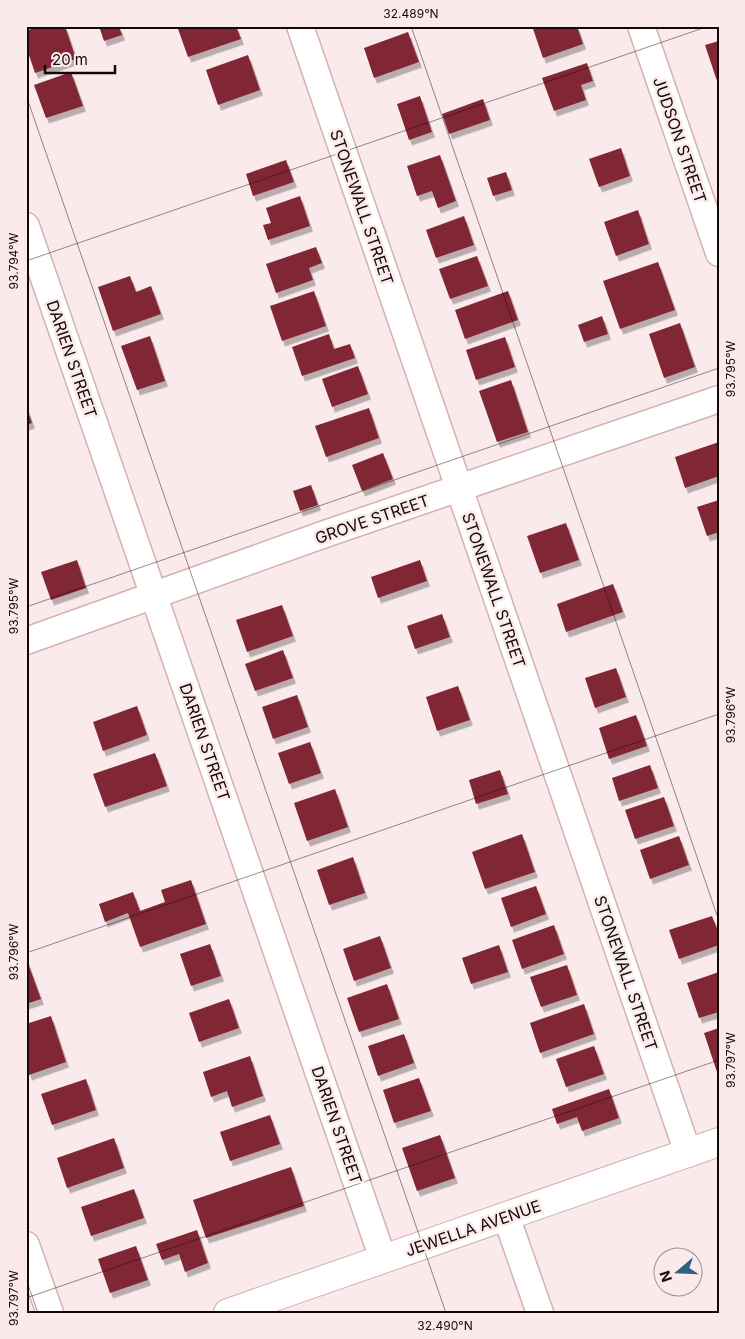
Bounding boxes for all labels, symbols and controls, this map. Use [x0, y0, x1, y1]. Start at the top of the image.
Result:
text: 32.489°N [383, 6, 439, 21]
scale bar [45, 42, 115, 74]
text: 20 m [52, 50, 88, 69]
street label: JUDSON STREET [649, 74, 711, 206]
street label: STONEWALL STREET [326, 127, 398, 287]
text: 93.794°W [6, 232, 21, 289]
street label: DARIEN STREET [42, 297, 102, 421]
text: 93.795°W [723, 341, 738, 397]
street label: GROVE STREET [312, 490, 432, 548]
street label: STONEWALL STREET [458, 510, 530, 670]
text: 93.795°W [6, 578, 21, 634]
street label: DARIEN STREET [175, 680, 235, 804]
text: 93.796°W [723, 686, 738, 743]
street label: STONEWALL STREET [590, 893, 662, 1053]
text: 93.796°W [6, 923, 21, 980]
text: 93.797°W [723, 1032, 738, 1088]
street label: DARIEN STREET [307, 1063, 367, 1187]
street label: JEWELLA AVENUE [403, 1195, 543, 1261]
north arrow [652, 1246, 702, 1296]
text: N [655, 1269, 675, 1284]
text: 93.797°W [6, 1270, 21, 1326]
text: 32.490°N [417, 1318, 473, 1333]

